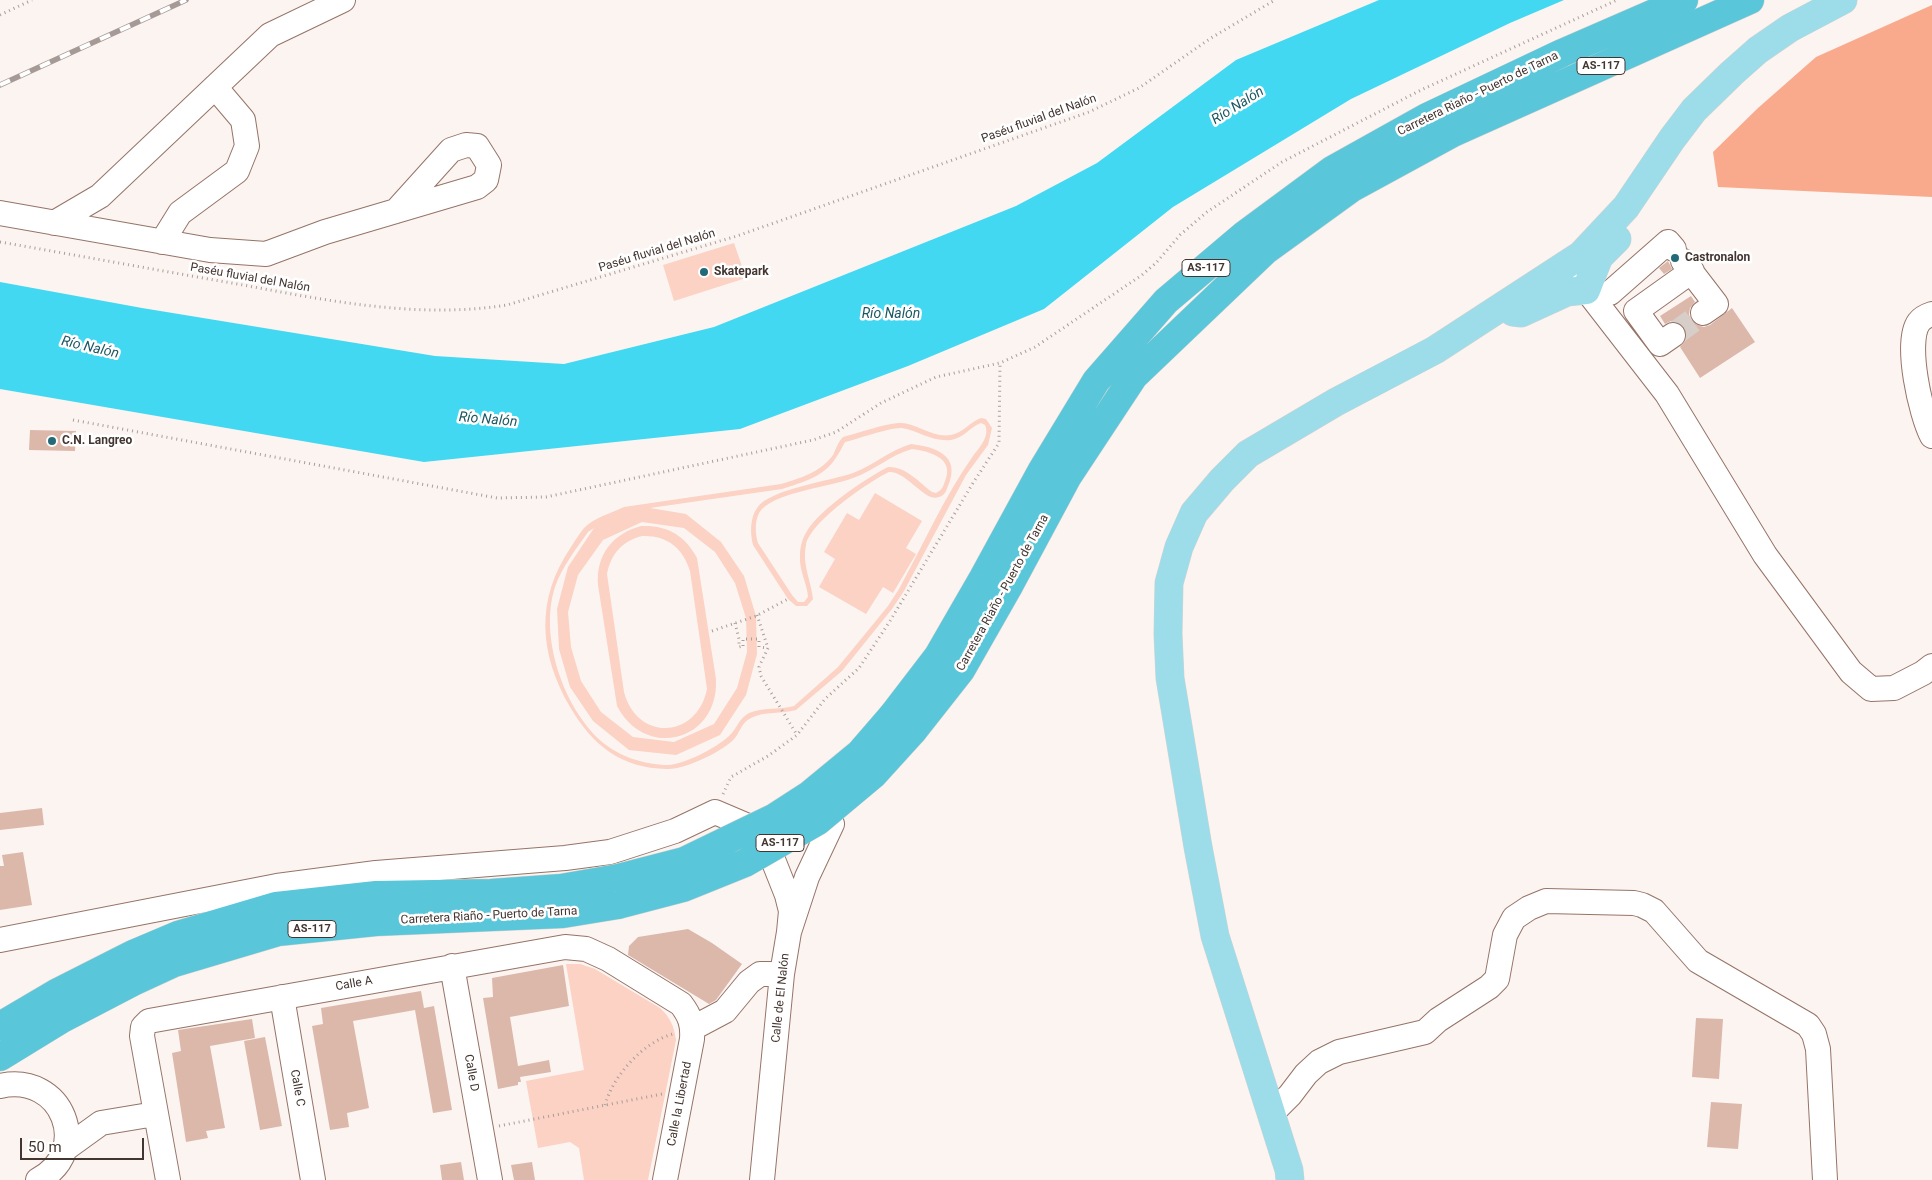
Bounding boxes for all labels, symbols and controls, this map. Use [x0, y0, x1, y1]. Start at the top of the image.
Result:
street label: Carretera Riaño - Puerto de Tarna [1395, 49, 1561, 139]
road number: AS-117 [1577, 58, 1625, 74]
water label: Río Nalón [1209, 83, 1267, 129]
street label: Paséu fluvial del Nalón [980, 91, 1098, 147]
street label: Paséu fluvial del Nalón [597, 226, 717, 276]
place label: Castronalon [1685, 251, 1750, 265]
marker: Castronalon [1669, 252, 1681, 264]
street label: Paséu fluvial del Nalón [189, 260, 311, 296]
road number: AS-117 [1182, 260, 1230, 276]
place label: Skatepark [714, 265, 769, 279]
marker: Skatepark [698, 266, 710, 278]
water label: Río Nalón [862, 306, 920, 322]
water label: Río Nalón [60, 333, 120, 363]
water label: Río Nalón [458, 409, 518, 431]
place label: C.N. Langreo [62, 434, 132, 448]
marker: C.N. Langreo [46, 435, 58, 447]
street label: Carretera Riaño - Puerto de Tarna [954, 512, 1052, 674]
road number: AS-117 [756, 834, 804, 851]
street label: Carretera Riaño - Puerto de Tarna [400, 904, 578, 928]
road number: AS-117 [288, 921, 336, 938]
street label: Calle de El Nalón [769, 953, 793, 1043]
street label: Calle A [334, 974, 374, 994]
street label: Calle D [461, 1053, 481, 1093]
street label: Calle la Libertad [665, 1060, 695, 1148]
street label: Calle C [287, 1068, 307, 1108]
scale bar [22, 1128, 146, 1160]
text: 50 m [28, 1138, 62, 1156]

